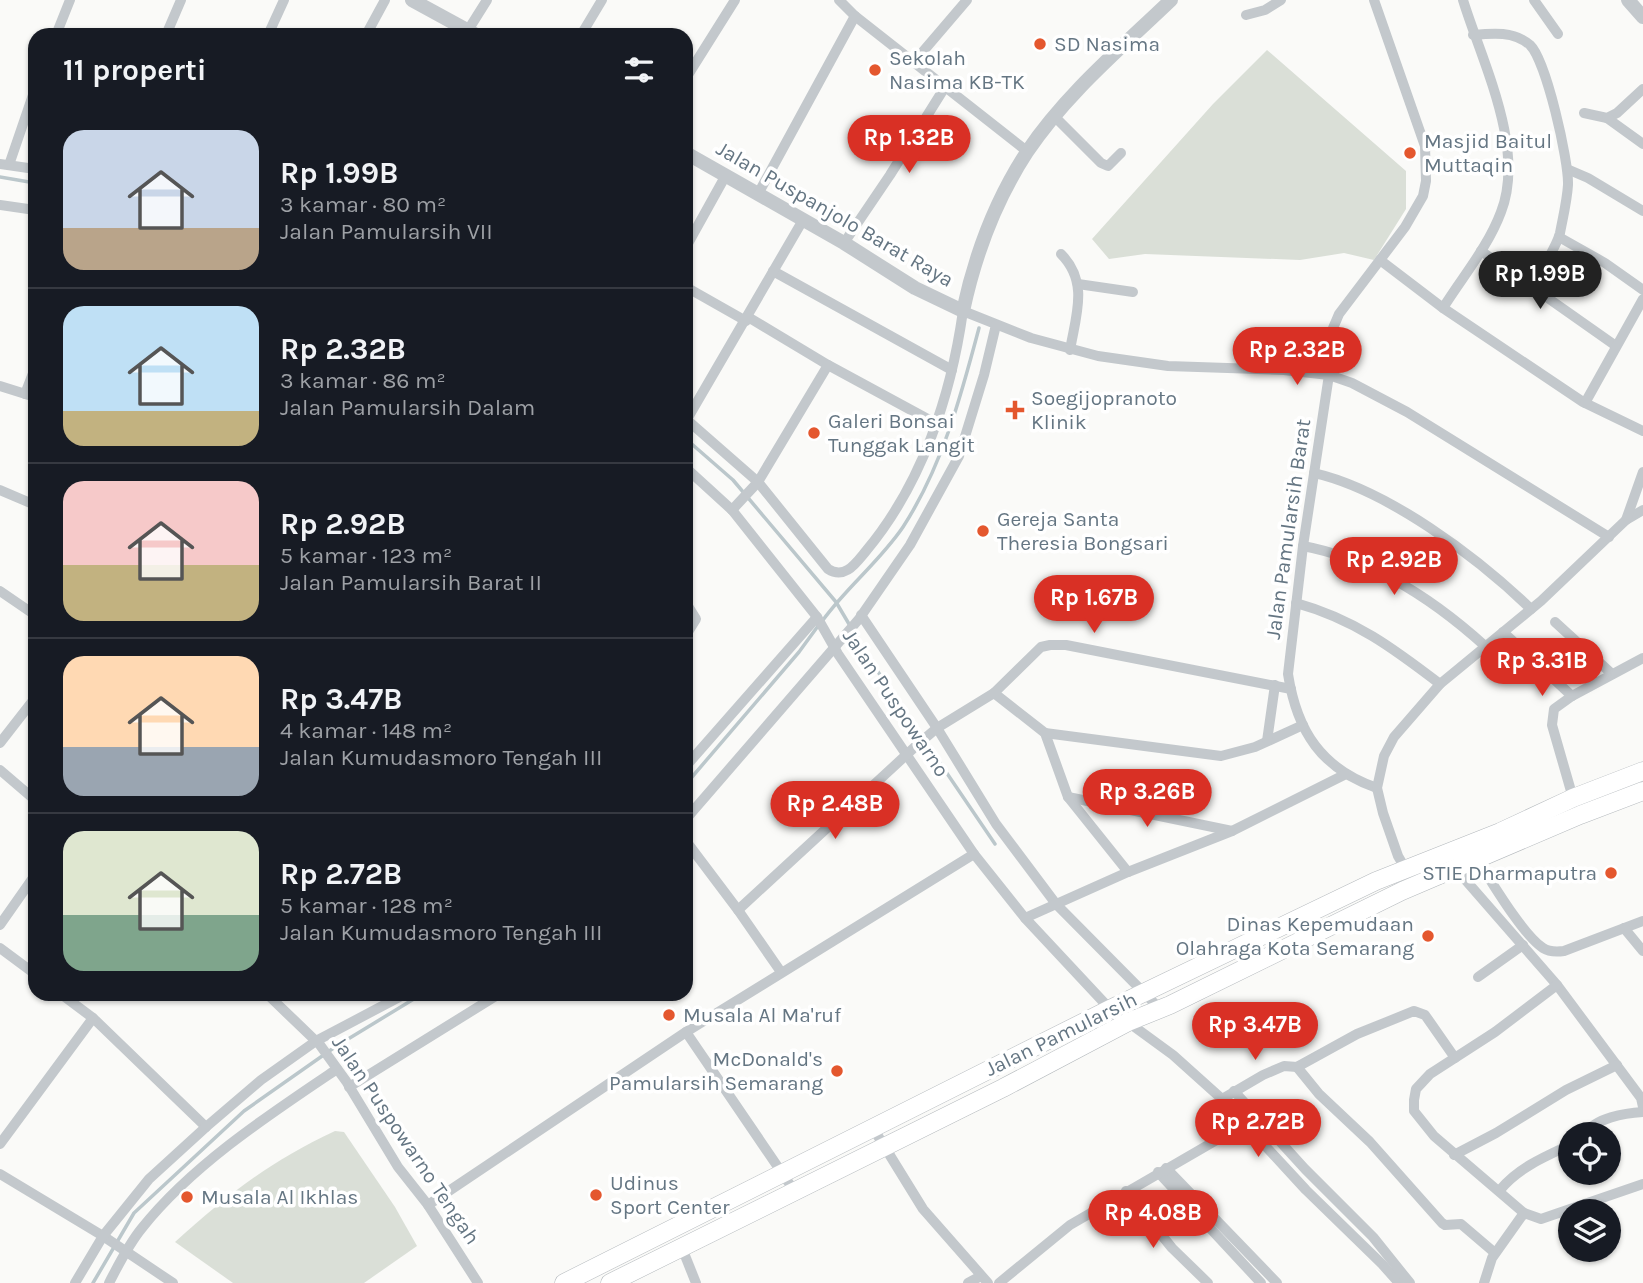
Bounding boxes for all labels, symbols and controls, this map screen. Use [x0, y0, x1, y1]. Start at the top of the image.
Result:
place label: SD Nasima [1054, 32, 1160, 56]
marker: SD Nasima [1032, 36, 1048, 52]
place label: Sekolah Nasima KB-TK [889, 46, 1025, 94]
icon: filters [620, 51, 658, 89]
text: 11 properti [63, 52, 207, 88]
marker: Sekolah Nasima KB-TK [867, 62, 883, 78]
pin: Rp 1.32B [837, 116, 981, 175]
text: Rp 1.32B [864, 124, 954, 151]
place label: Masjid Baitul Muttaqin [1424, 129, 1552, 177]
street label: Jalan Puspanjolo Barat Raya [712, 136, 958, 292]
marker: Masjid Baitul Muttaqin [1402, 145, 1418, 161]
text: Rp 1.99B [280, 155, 398, 191]
icon: home [119, 158, 203, 242]
text: 3 kamar · 80 m² [280, 191, 446, 218]
text: Jalan Pamularsih VII [280, 218, 493, 245]
pin: Rp 1.99B [1468, 252, 1612, 311]
text: Rp 1.99B [1495, 260, 1585, 287]
pin: Rp 2.32B [1225, 328, 1369, 387]
text: Rp 2.32B [280, 331, 406, 367]
icon: home [119, 334, 203, 418]
text: Rp 2.32B [1249, 336, 1345, 363]
text: 3 kamar · 86 m² [280, 367, 446, 394]
place label: Soegijopranoto Klinik [1031, 386, 1177, 434]
text: Jalan Pamularsih Dalam [280, 394, 535, 421]
marker: Soegijopranoto Klinik [1005, 400, 1025, 420]
place label: Galeri Bonsai Tunggak Langit [828, 409, 975, 457]
street label: Jalan Pamularsih Barat [1261, 417, 1315, 641]
marker: Galeri Bonsai Tunggak Langit [806, 425, 822, 441]
text: Rp 2.92B [280, 506, 406, 542]
place label: Gereja Santa Theresia Bongsari [997, 507, 1169, 555]
icon: home [119, 509, 203, 593]
marker: Gereja Santa Theresia Bongsari [975, 523, 991, 539]
pin: Rp 2.92B [1322, 538, 1466, 597]
text: 5 kamar · 123 m² [280, 542, 452, 569]
text: Rp 2.92B [1346, 546, 1442, 573]
text: Jalan Pamularsih Barat II [280, 569, 542, 596]
pin: Rp 1.67B [1022, 576, 1166, 635]
text: Rp 1.67B [1050, 584, 1138, 611]
street label: Jalan Puspowarno [838, 625, 954, 781]
pin: Rp 3.31B [1470, 638, 1614, 698]
text: Rp 3.31B [1496, 647, 1588, 674]
text: Rp 3.47B [280, 681, 403, 717]
icon: home [119, 684, 203, 768]
text: 4 kamar · 148 m² [280, 717, 452, 744]
text: Jalan Kumudasmoro Tengah III [280, 744, 602, 771]
pin: Rp 3.26B [1075, 770, 1219, 829]
text: Rp 3.26B [1099, 778, 1195, 805]
pin: Rp 2.48B [763, 782, 907, 841]
text: Rp 2.48B [787, 790, 883, 817]
text: Rp 2.72B [280, 856, 402, 892]
icon: home [119, 859, 203, 943]
place label: STIE Dharmaputra [1422, 861, 1597, 885]
marker: STIE Dharmaputra [1603, 865, 1619, 881]
text: 5 kamar · 128 m² [280, 892, 453, 919]
place label: Dinas Kepemudaan Olahraga Kota Semarang [1176, 912, 1414, 960]
text: Jalan Kumudasmoro Tengah III [280, 919, 602, 946]
marker: Dinas Kepemudaan Olahraga Kota Semarang [1420, 928, 1436, 944]
street label: Jalan Pamularsih [981, 987, 1141, 1081]
pin: Rp 3.47B [1183, 1002, 1327, 1062]
place label: Musala Al Ma'ruf [683, 1003, 842, 1027]
marker: Musala Al Ma'ruf [661, 1007, 677, 1023]
text: Rp 3.47B [1208, 1011, 1302, 1038]
street label: Jalan Puspowarno Tengah [327, 1031, 485, 1249]
place label: McDonald's Pamularsih Semarang [609, 1047, 823, 1095]
marker: McDonald's Pamularsih Semarang [829, 1063, 845, 1079]
pin: Rp 2.72B [1186, 1100, 1330, 1159]
text: Rp 2.72B [1211, 1108, 1305, 1135]
map controls [1558, 1122, 1621, 1262]
button: locate [1558, 1122, 1621, 1185]
place label: Udinus Sport Center [610, 1171, 730, 1219]
place label: Musala Al Ikhlas [201, 1185, 358, 1209]
marker: Udinus Sport Center [588, 1187, 604, 1203]
marker: Musala Al Ikhlas [179, 1189, 195, 1205]
pin: Rp 4.08B [1081, 1190, 1225, 1250]
text: Rp 4.08B [1104, 1199, 1202, 1226]
button: layers [1558, 1199, 1621, 1262]

